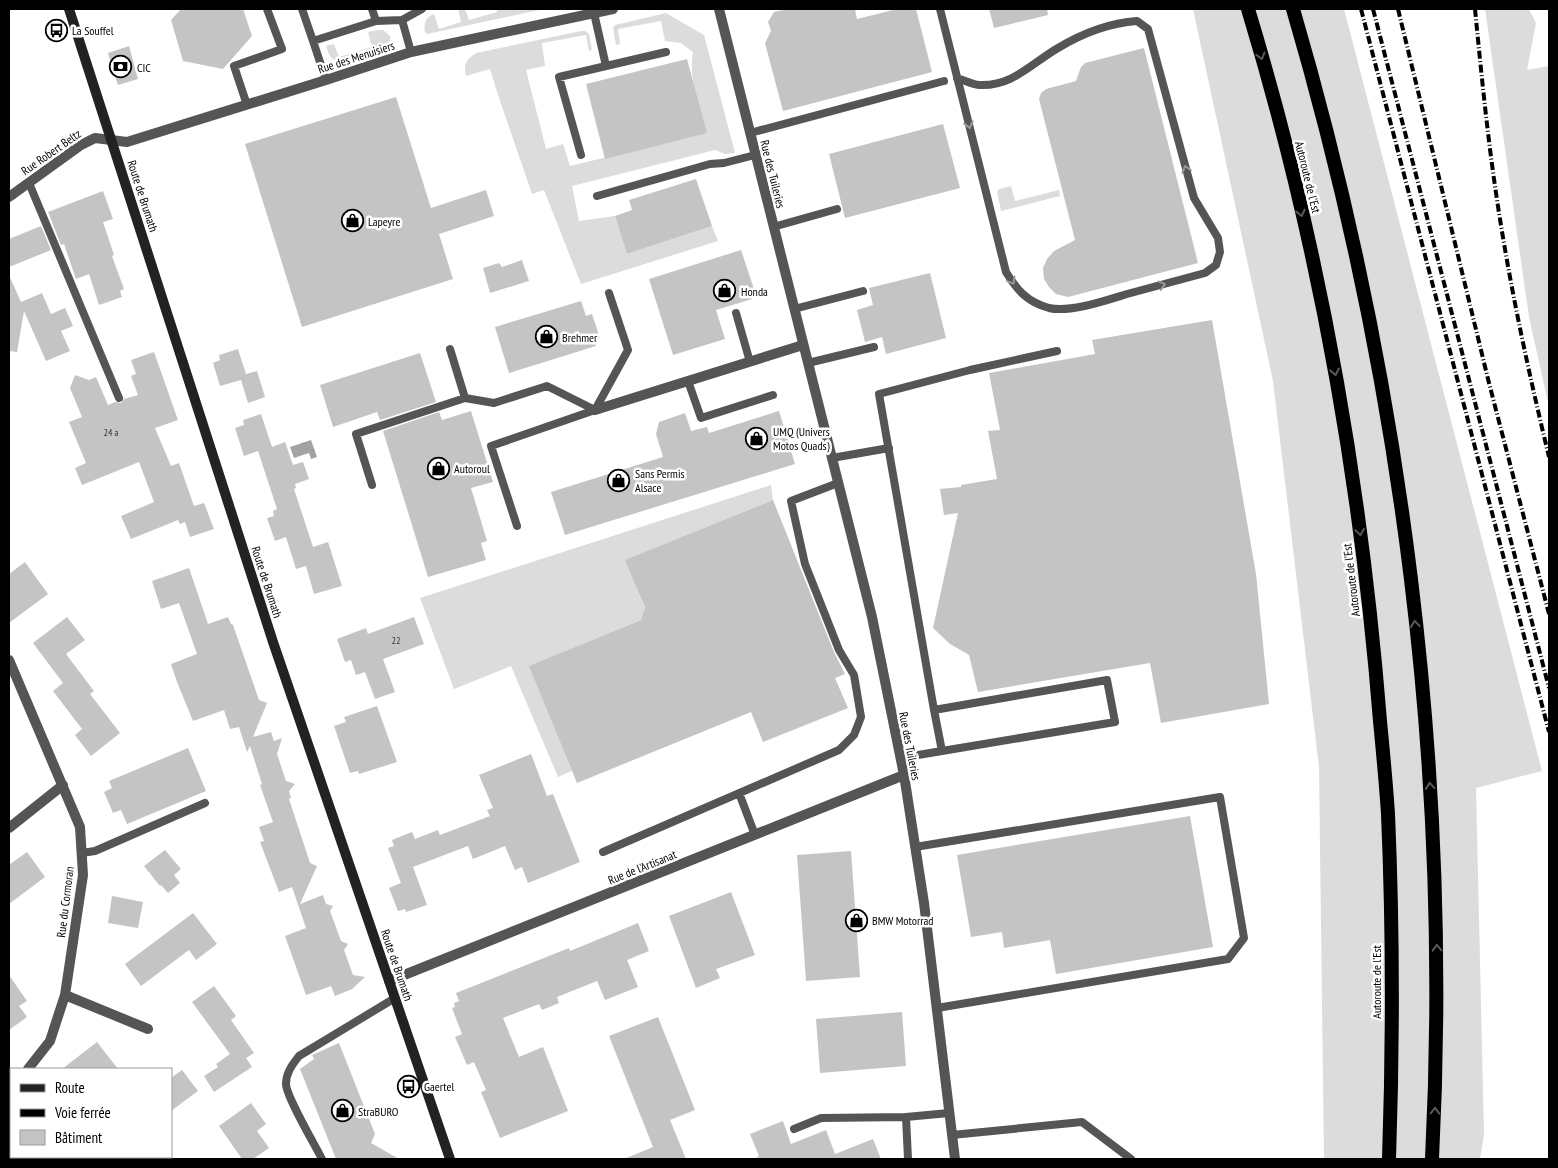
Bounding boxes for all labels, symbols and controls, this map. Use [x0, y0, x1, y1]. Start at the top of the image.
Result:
bus stop icon: La Souffel [44, 18, 68, 42]
place label: La Souffel [72, 23, 114, 38]
street label: Rue des Menuisiers [316, 38, 396, 76]
one-way arrow [1256, 51, 1266, 59]
bank icon: CIC [109, 55, 133, 79]
place label: CIC [137, 60, 151, 75]
one-way arrow [963, 121, 974, 130]
street label: Rue Robert Beltz [18, 126, 84, 178]
street label: Rue des Tuileries [757, 138, 789, 210]
street label: Autoroute de l’Est [1292, 139, 1324, 215]
street label: Route de Brumath [124, 158, 162, 234]
one-way arrow [1181, 165, 1192, 173]
shop icon: Lapeyre [340, 209, 364, 233]
one-way arrow [1296, 209, 1306, 218]
place label: Lapeyre [368, 214, 400, 229]
one-way arrow [1006, 276, 1016, 285]
shop icon: Honda [713, 279, 737, 303]
one-way arrow [1158, 280, 1166, 291]
place label: Honda [741, 284, 768, 299]
shop icon: Brehmer [534, 325, 558, 349]
place label: Brehmer [562, 330, 598, 345]
one-way arrow [1329, 368, 1340, 376]
place label: UMQ (Univers Motos Quads) [773, 424, 830, 453]
house number: 24 a [103, 426, 119, 439]
shop icon: UMQ (Univers Motos Quads) [745, 426, 769, 450]
shop icon: Autoroul [426, 456, 450, 480]
place label: Autoroul [454, 461, 490, 476]
place label: Sans Permis Alsace [635, 466, 685, 495]
shop icon: Sans Permis Alsace [607, 468, 631, 492]
one-way arrow [1355, 528, 1365, 537]
street label: Autoroute de l’Est [1339, 542, 1363, 617]
street label: Route de Brumath [248, 544, 286, 620]
one-way arrow [1410, 620, 1421, 628]
house number: 22 [392, 634, 401, 647]
street label: Rue des Tuileries [896, 710, 924, 782]
one-way arrow [1425, 781, 1436, 789]
street label: Rue de l'Artisanat [606, 846, 679, 888]
street label: Rue du Cormoran [53, 866, 77, 938]
shop icon: BMW Motorrad [844, 908, 868, 932]
place label: BMW Motorrad [872, 913, 933, 928]
street label: Route de Brumath [378, 927, 416, 1003]
one-way arrow [1432, 944, 1442, 952]
street label: Autoroute de l’Est [1369, 945, 1384, 1019]
legend [10, 1068, 172, 1158]
bus stop icon: Gaertel [396, 1074, 420, 1098]
text: Route [55, 1078, 85, 1097]
place label: Gaertel [424, 1079, 454, 1094]
shop icon: StraBURO [330, 1099, 354, 1123]
text: Voie ferrée [54, 1103, 111, 1122]
place label: StraBURO [358, 1104, 399, 1119]
one-way arrow [1429, 1106, 1440, 1114]
text: Bâtiment [55, 1128, 102, 1147]

